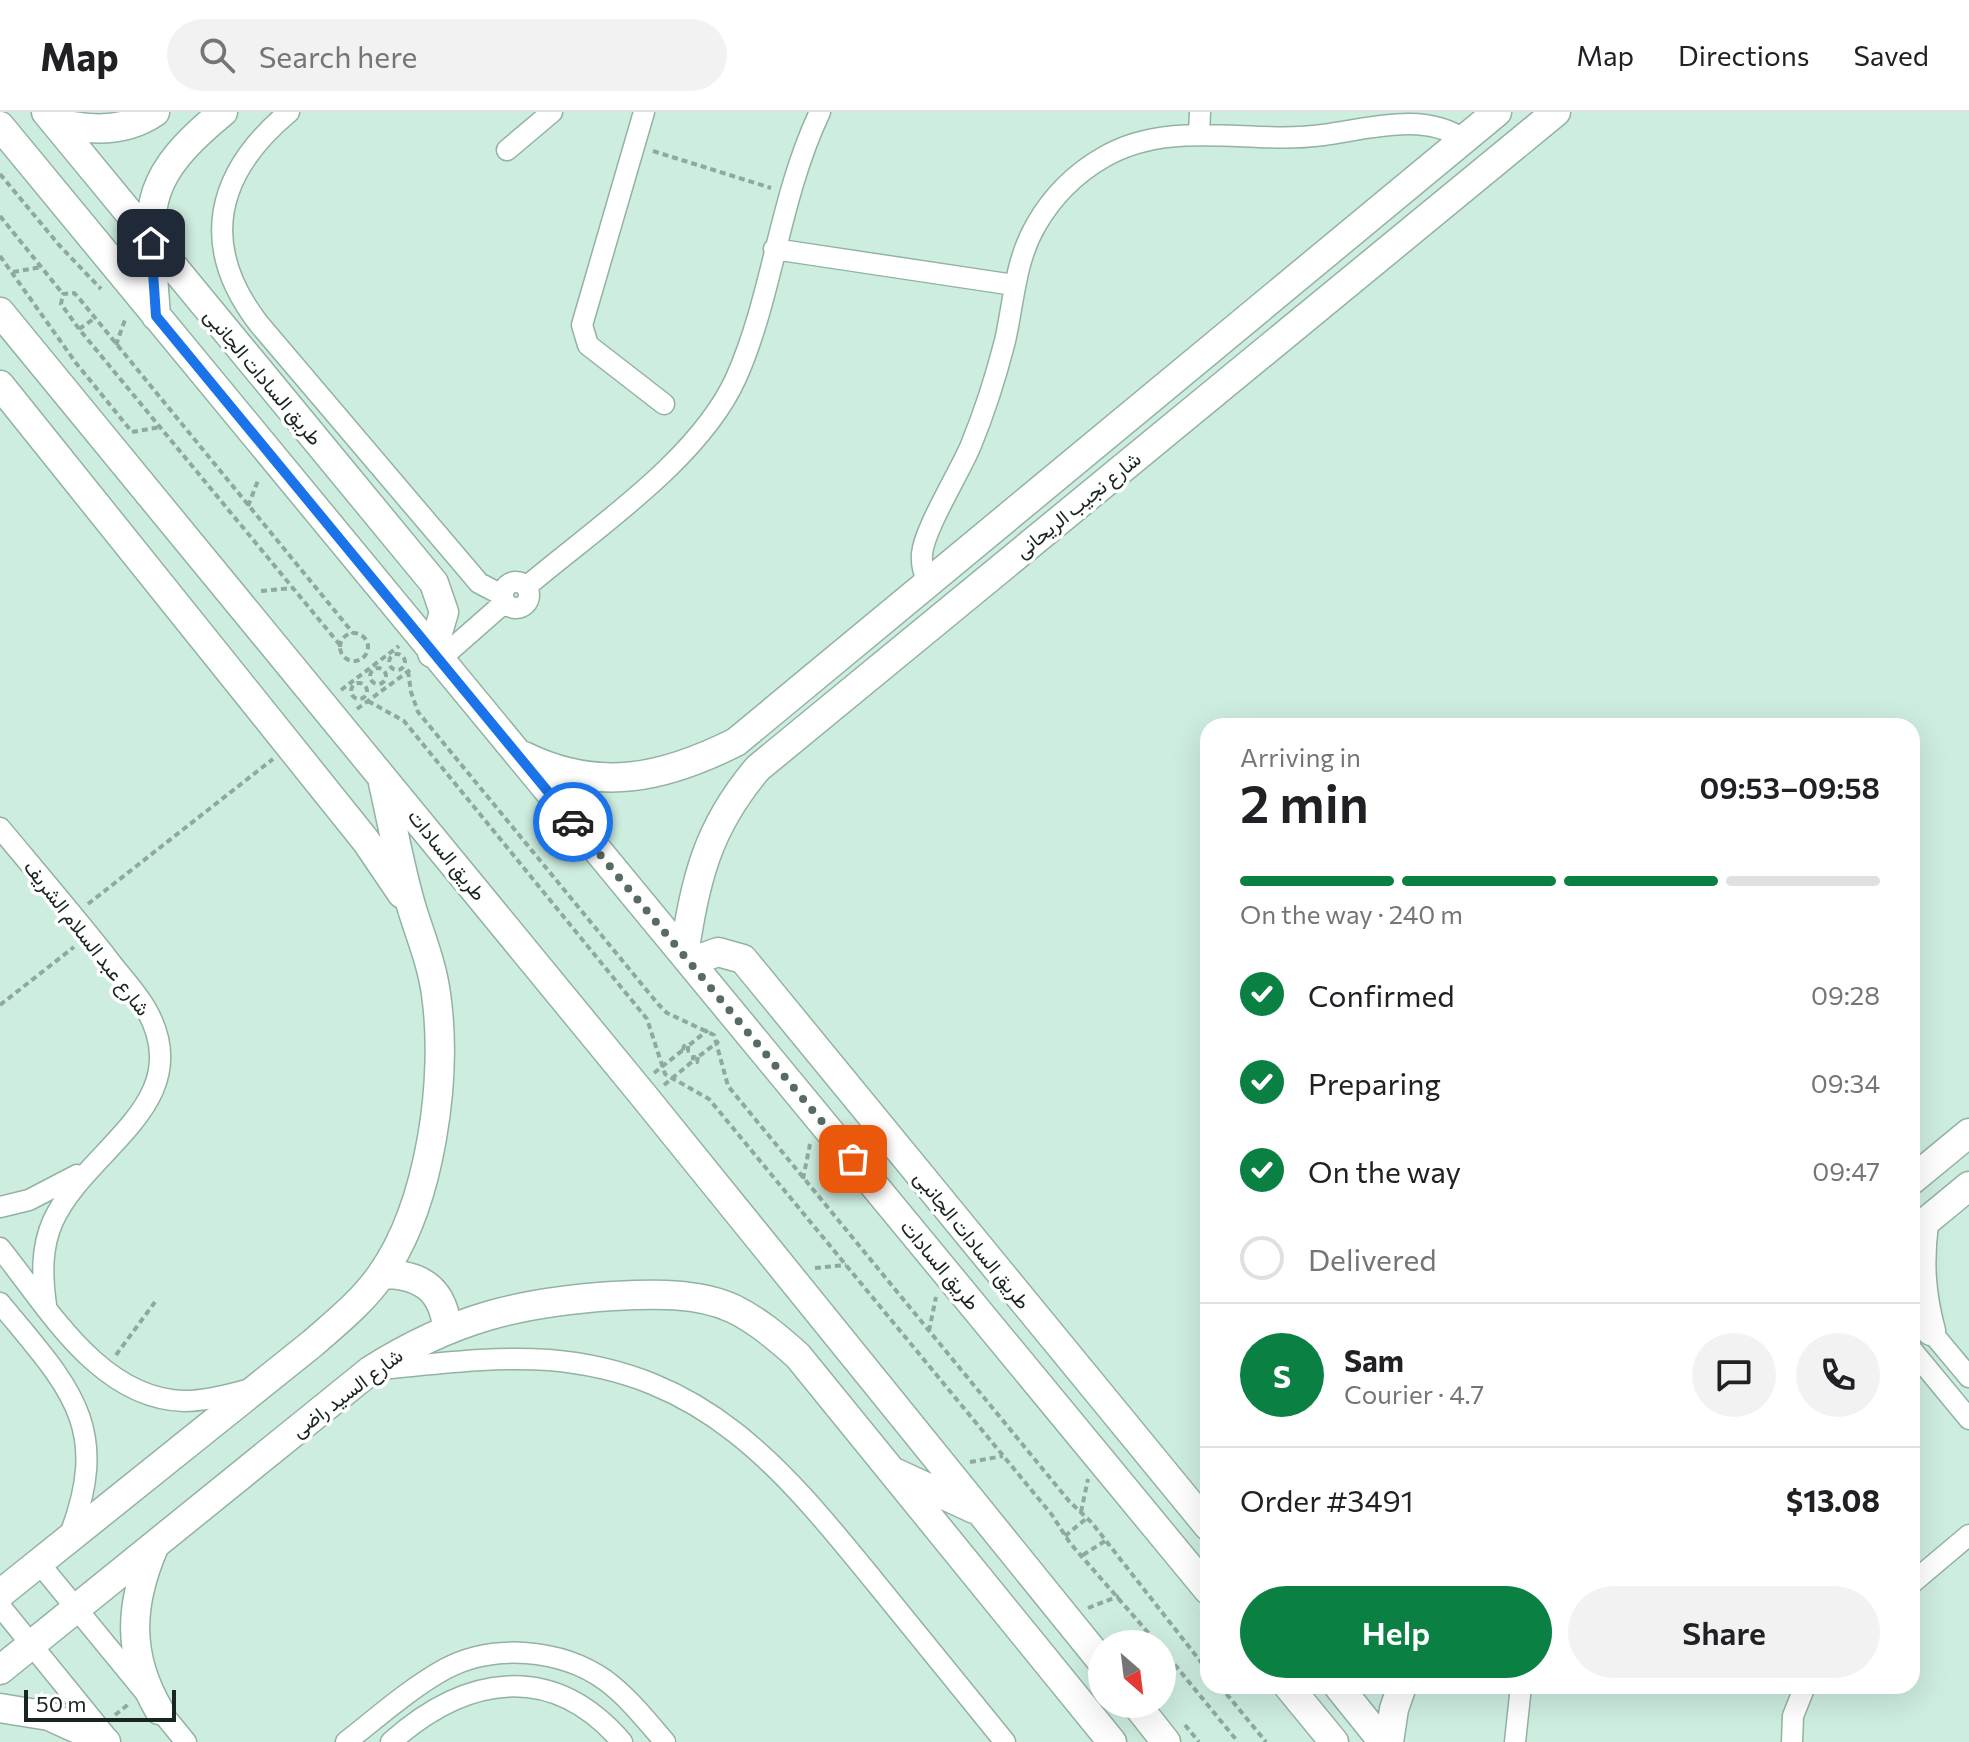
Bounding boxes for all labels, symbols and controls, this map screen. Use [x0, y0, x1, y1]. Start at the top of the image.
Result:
search box [167, 19, 727, 91]
text: Map [40, 32, 119, 79]
icon: search [195, 33, 239, 77]
text: Search here [259, 37, 417, 74]
text: Map [1576, 38, 1634, 72]
text: Directions [1678, 38, 1809, 72]
text: Saved [1853, 38, 1929, 72]
pin [117, 209, 185, 277]
icon: home [129, 221, 173, 265]
street label: طريق السادات الجانبى [198, 303, 328, 451]
street label: شارع نجيب الريحانى [1010, 446, 1147, 565]
text: Arriving in [1240, 741, 1361, 772]
text: 09:53–09:58 [1700, 768, 1880, 805]
text: 2 min [1240, 770, 1369, 834]
courier [533, 782, 613, 862]
icon: car [551, 800, 595, 844]
street label: طريق السادات [402, 804, 492, 906]
street label: شارع عبد السلام الشريف [17, 855, 156, 1022]
text: On the way · 240 m [1240, 898, 1463, 929]
icon: check [1240, 972, 1284, 1016]
text: Confirmed [1308, 976, 1455, 1013]
text: 09:28 [1811, 979, 1880, 1010]
icon: check [1240, 1060, 1284, 1104]
text: Preparing [1308, 1064, 1441, 1101]
text: 09:34 [1811, 1067, 1880, 1098]
pin [819, 1125, 887, 1193]
icon: bag [831, 1137, 875, 1181]
icon: check [1240, 1148, 1284, 1192]
text: On the way [1308, 1152, 1461, 1189]
text: 09:47 [1812, 1155, 1880, 1186]
street label: طريق السادات الجانبى [909, 1166, 1035, 1314]
street label: طريق السادات [895, 1215, 985, 1315]
text: Delivered [1308, 1240, 1437, 1277]
button: chat [1692, 1333, 1776, 1417]
button: phone [1796, 1333, 1880, 1417]
text: Sam [1344, 1341, 1404, 1378]
street label: شارع السيد راضى [286, 1343, 408, 1444]
text: S [1273, 1357, 1291, 1394]
text: Courier · 4.7 [1344, 1378, 1484, 1409]
text: Order #3491 [1240, 1481, 1414, 1518]
text: $13.08 [1786, 1481, 1880, 1518]
button: Help [1240, 1586, 1552, 1678]
button: Share [1568, 1586, 1880, 1678]
north arrow [1088, 1630, 1176, 1718]
map controls [1088, 1630, 1176, 1718]
scale bar [24, 1686, 176, 1722]
text: 50 m [36, 1690, 86, 1717]

